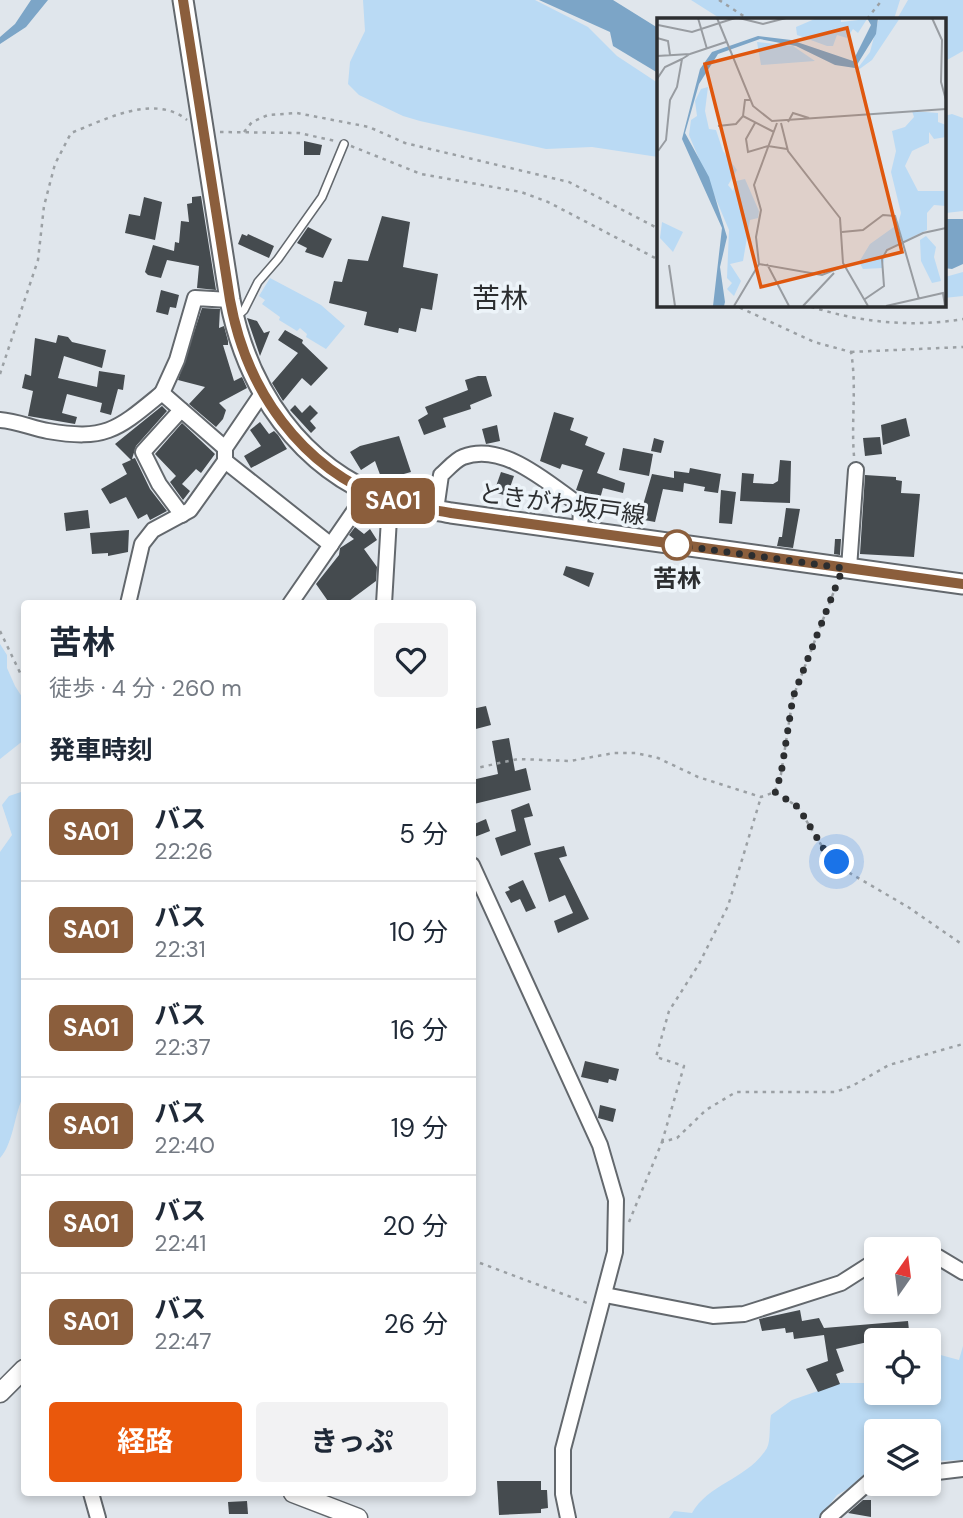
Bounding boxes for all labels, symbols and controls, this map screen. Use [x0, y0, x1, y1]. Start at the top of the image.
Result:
inset map [657, 18, 946, 306]
district label: 苦林 [472, 280, 528, 317]
street label: ときがわ坂戸線 [477, 477, 647, 531]
line badge: SA01 [344, 478, 442, 524]
text: SA01 [365, 485, 421, 516]
marker: 苦林 [662, 530, 692, 560]
place label: 苦林 [653, 563, 701, 594]
text: 苦林 [49, 621, 115, 664]
button: heart [374, 623, 448, 697]
text: 徒歩 · 4 分 · 260 m [49, 673, 242, 703]
text: 発車時刻 [49, 733, 153, 767]
text: バス [154, 802, 206, 836]
text: SA01 [63, 816, 119, 847]
text: 5 分 [399, 817, 448, 851]
text: 22:26 [154, 836, 213, 866]
your location [819, 844, 854, 879]
text: バス [154, 900, 206, 934]
text: SA01 [63, 914, 119, 945]
text: 10 分 [389, 915, 448, 949]
text: 22:31 [154, 934, 206, 964]
text: バス [154, 998, 206, 1032]
text: SA01 [63, 1012, 119, 1043]
text: 16 分 [391, 1013, 448, 1047]
text: 22:37 [154, 1032, 211, 1062]
text: バス [154, 1096, 206, 1130]
text: SA01 [63, 1110, 119, 1141]
text: 19 分 [391, 1111, 448, 1145]
text: 22:40 [154, 1130, 215, 1160]
text: バス [154, 1194, 206, 1228]
text: SA01 [63, 1208, 119, 1239]
text: 20 分 [383, 1209, 448, 1243]
text: 22:41 [154, 1228, 206, 1258]
north arrow [864, 1237, 942, 1314]
map controls [864, 1237, 941, 1496]
text: バス [154, 1292, 206, 1326]
text: SA01 [63, 1306, 119, 1337]
text: 26 分 [384, 1307, 448, 1341]
text: 22:47 [154, 1326, 212, 1356]
button: locate [864, 1328, 941, 1405]
button: 経路 [49, 1402, 242, 1482]
button: きっぷ [256, 1402, 448, 1482]
button: layers [864, 1419, 941, 1496]

